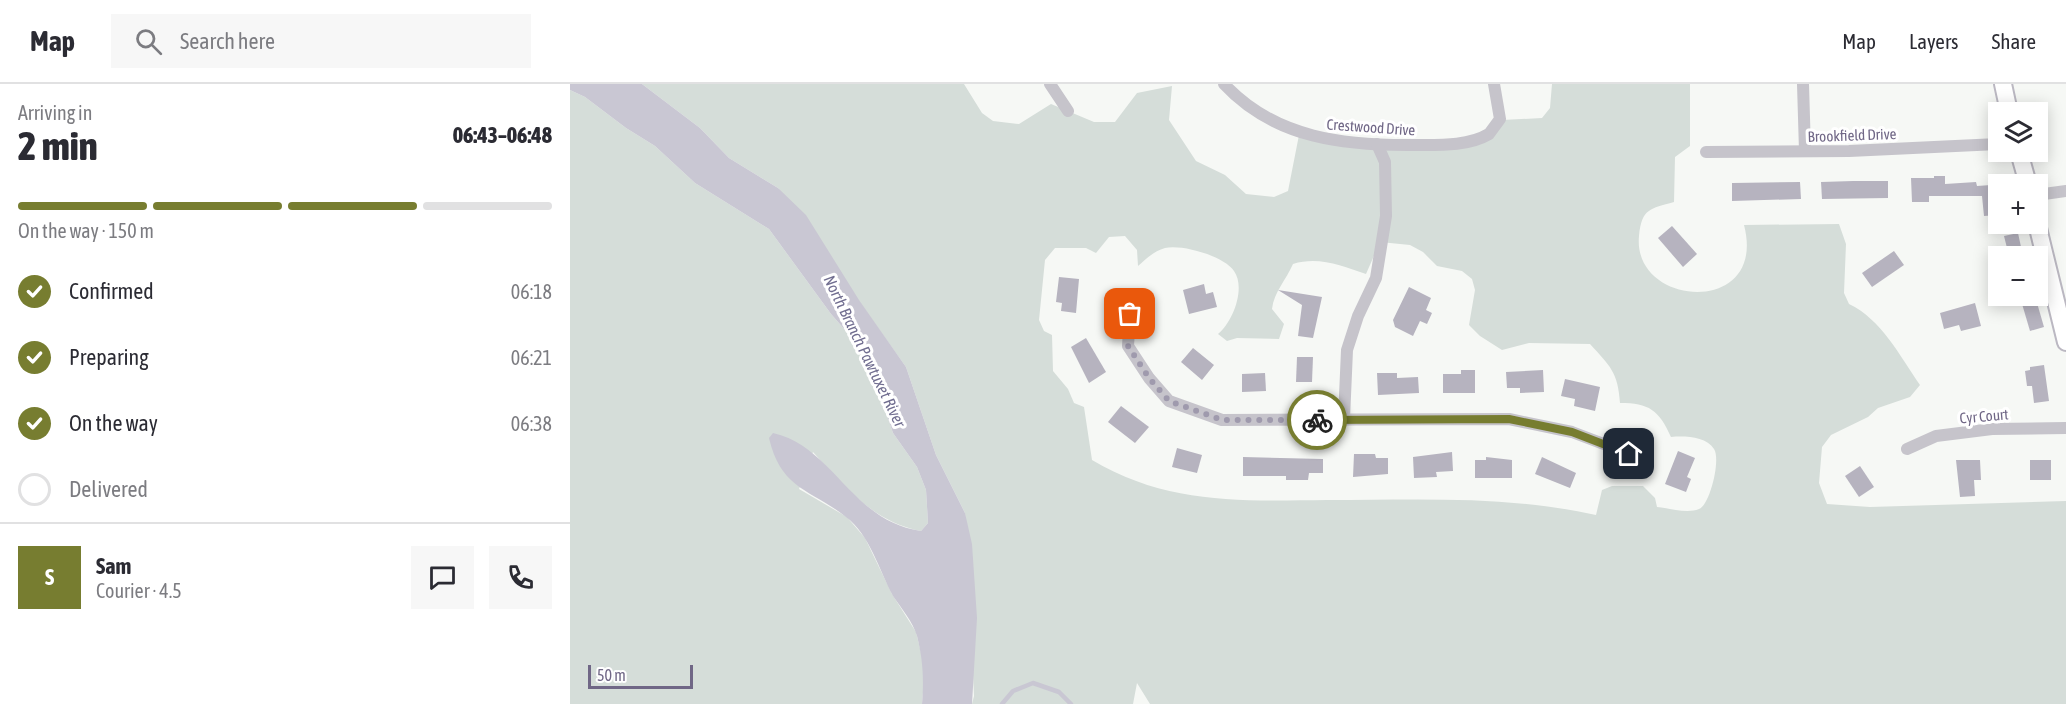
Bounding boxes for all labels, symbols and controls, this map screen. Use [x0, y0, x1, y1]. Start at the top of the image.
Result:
search box [111, 14, 531, 68]
text: Map [30, 25, 75, 57]
icon: search [132, 25, 165, 58]
text: Search here [180, 28, 275, 54]
text: Map [1842, 29, 1876, 53]
text: Layers [1909, 29, 1959, 53]
text: Share [1992, 29, 2036, 53]
text: Arriving in [18, 101, 92, 124]
map controls [1988, 102, 2048, 306]
button: layers [1988, 102, 2048, 162]
street label: Crestwood Drive [1326, 115, 1416, 139]
text: 06:43–06:48 [453, 122, 552, 148]
text: 2 min [18, 124, 98, 168]
street label: Brookfield Drive [1807, 125, 1897, 145]
button: + [1988, 174, 2048, 234]
text: On the way · 150 m [18, 219, 154, 242]
button: − [1988, 246, 2048, 306]
water label: North Branch Pawtuxet River [820, 272, 910, 431]
icon: check [18, 275, 51, 308]
text: Confirmed [69, 278, 154, 304]
text: 06:18 [511, 280, 552, 303]
pin [1104, 288, 1155, 339]
icon: bag [1113, 297, 1146, 330]
icon: check [18, 341, 51, 374]
text: Preparing [69, 344, 149, 370]
text: 06:21 [511, 346, 552, 369]
courier [1287, 390, 1347, 450]
icon: bike [1301, 404, 1334, 437]
street label: Cyr Court [1959, 405, 2009, 427]
icon: check [18, 407, 51, 440]
text: On the way [69, 410, 158, 436]
text: 06:38 [511, 412, 552, 435]
pin [1603, 428, 1654, 479]
icon: home [1612, 437, 1645, 470]
text: Delivered [69, 476, 148, 502]
button: chat [411, 546, 474, 609]
button: phone [489, 546, 552, 609]
text: Sam [96, 553, 131, 579]
text: S [45, 564, 54, 590]
text: Courier · 4.5 [96, 579, 182, 602]
scale bar [588, 662, 693, 690]
text: 50 m [597, 666, 626, 684]

